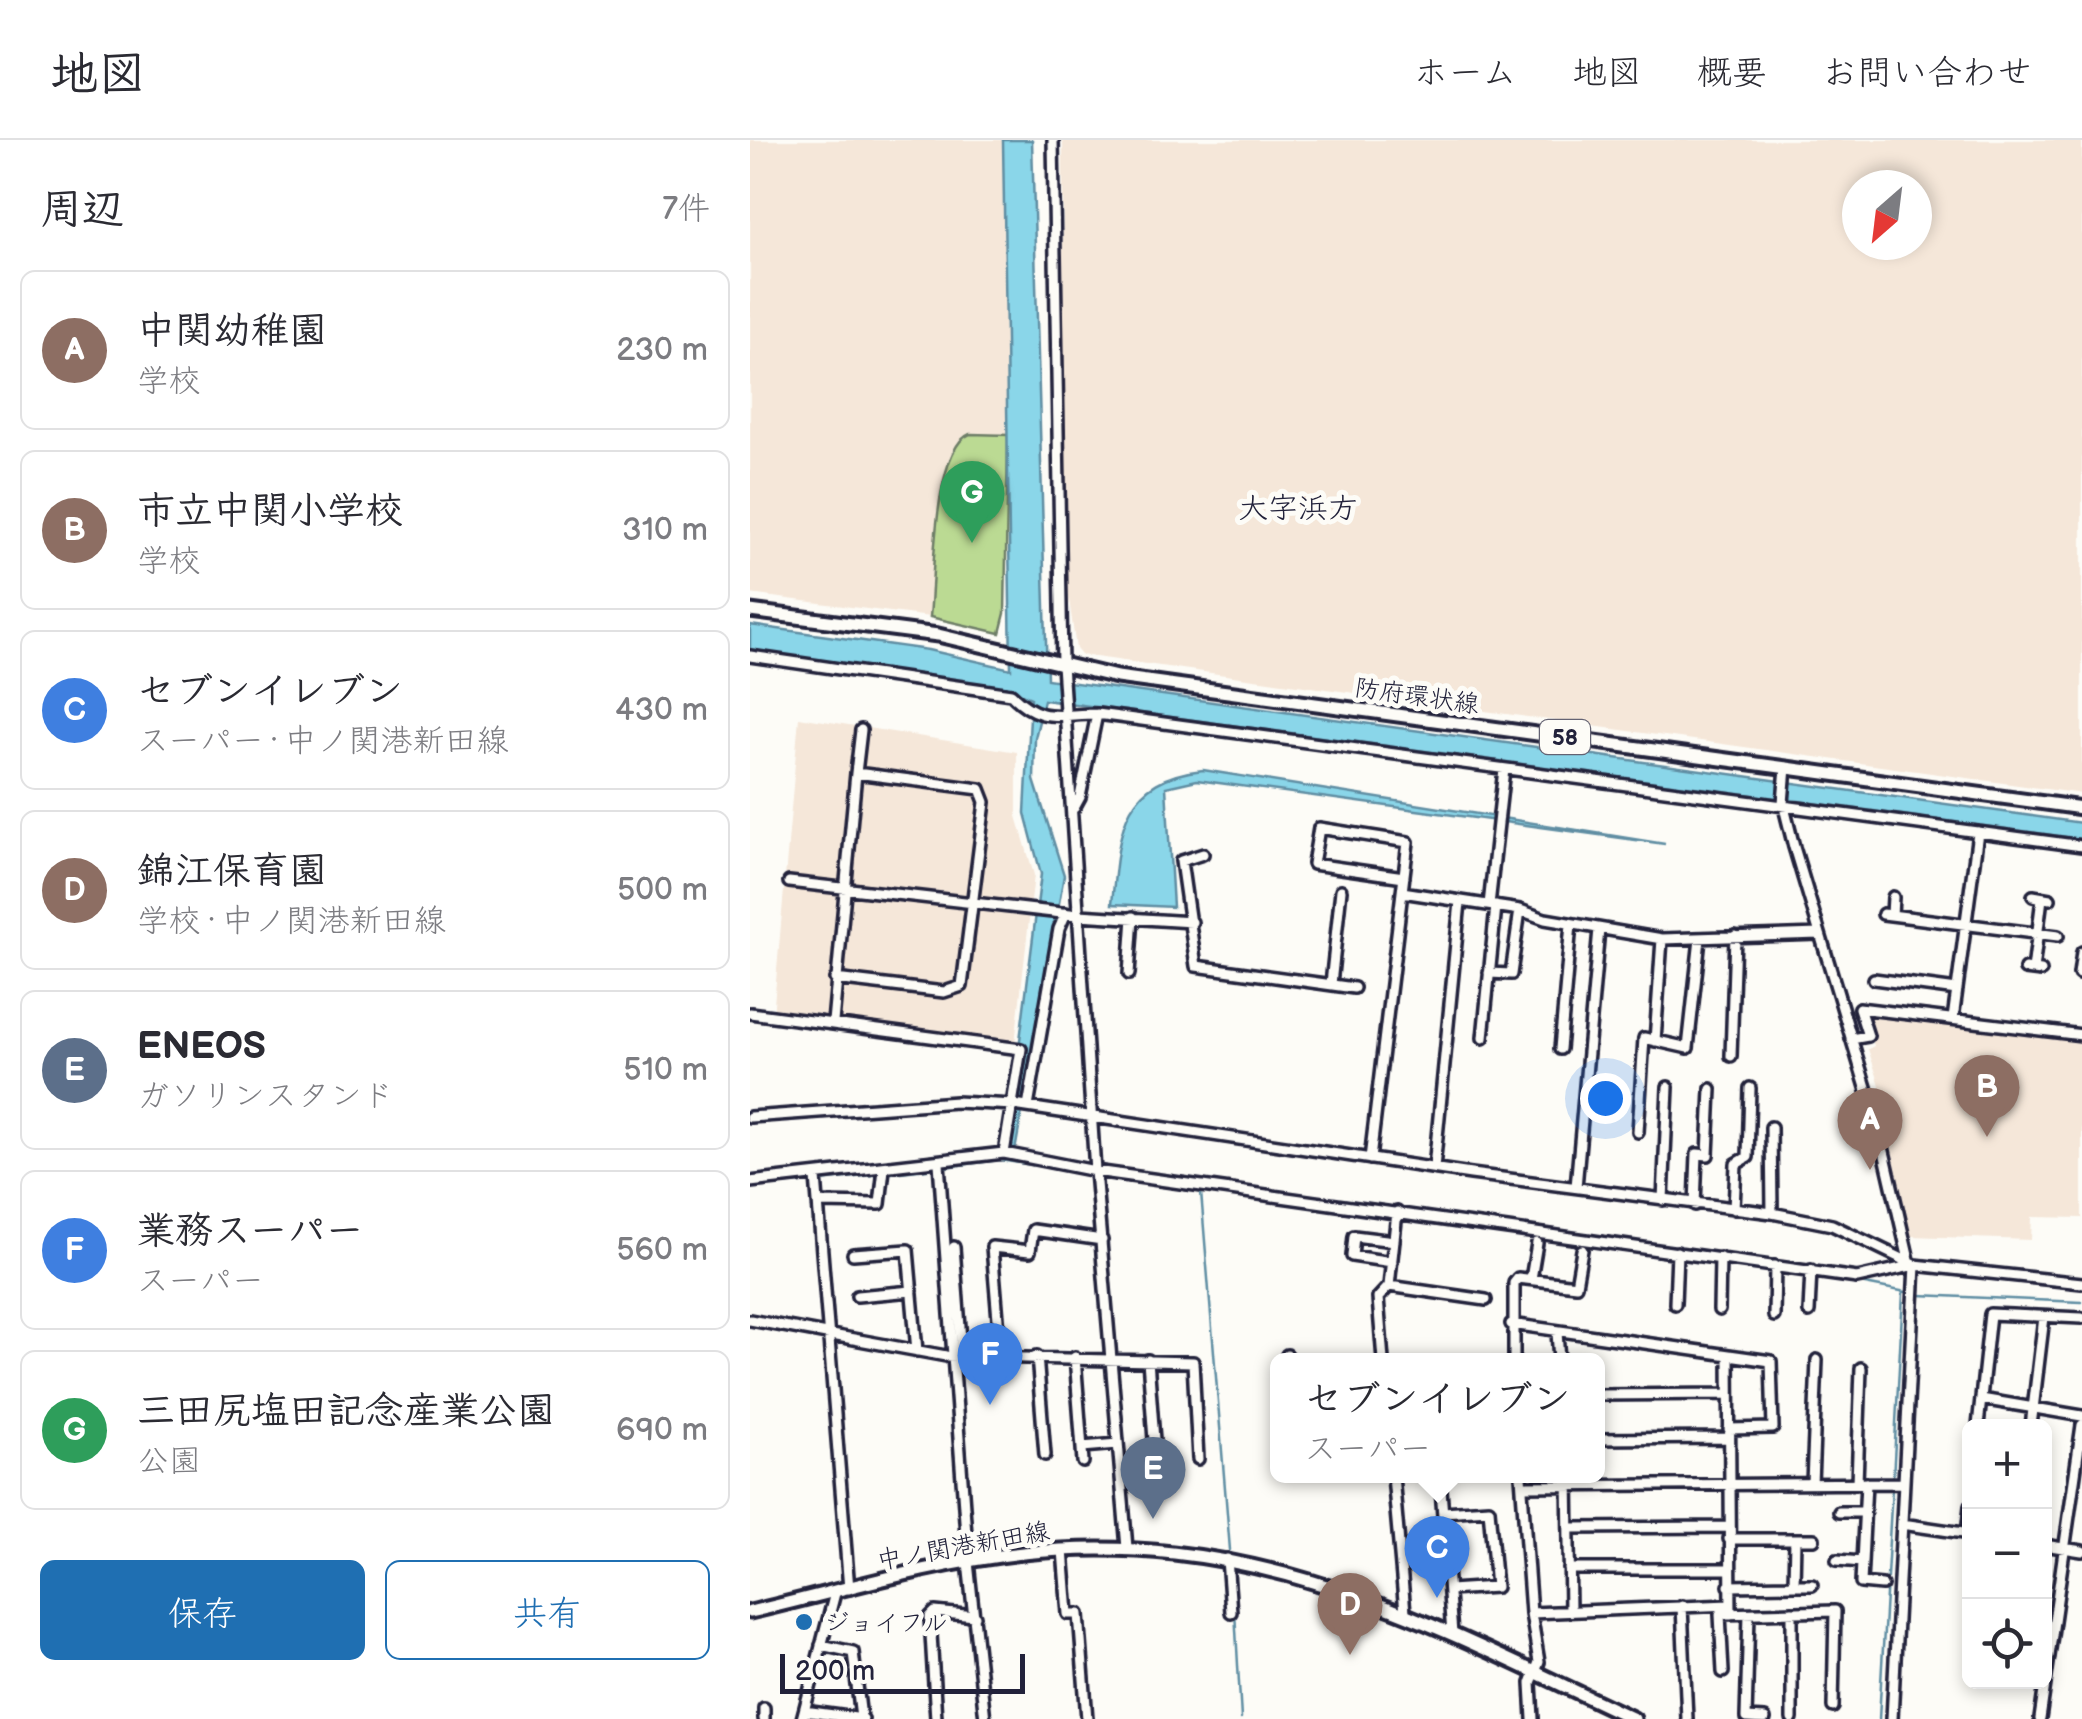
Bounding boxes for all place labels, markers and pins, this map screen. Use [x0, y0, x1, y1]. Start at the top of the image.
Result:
pin: G [940, 460, 1004, 543]
pin: B [1954, 1054, 2020, 1137]
pin: A [1838, 1088, 1902, 1170]
pin: F [958, 1322, 1022, 1405]
pin: E [1120, 1436, 1186, 1519]
pin: C [1404, 1516, 1470, 1598]
pin: D [1318, 1572, 1382, 1655]
place label: ジョイフル [824, 1608, 948, 1639]
marker: ジョイフル [793, 1611, 815, 1633]

